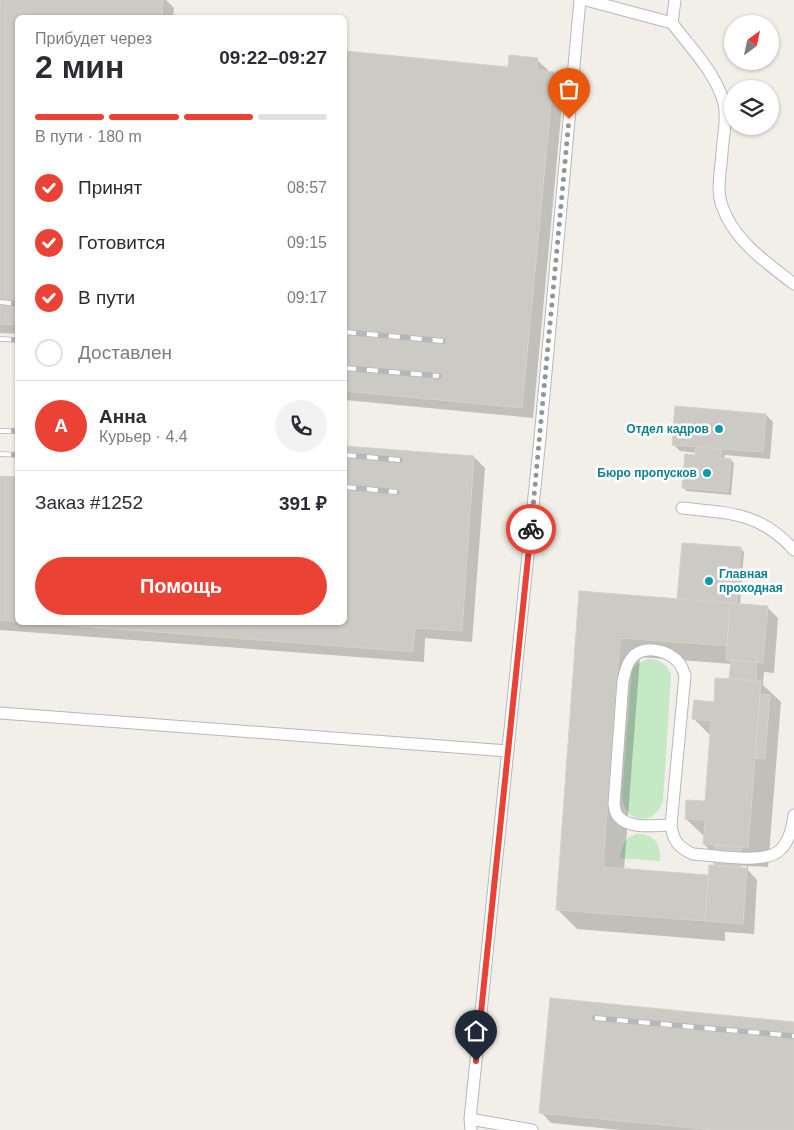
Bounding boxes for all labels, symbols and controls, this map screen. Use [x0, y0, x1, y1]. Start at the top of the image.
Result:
north arrow [724, 15, 779, 70]
map controls [724, 15, 779, 135]
text: Прибудет через [35, 30, 152, 47]
text: 09:22–09:27 [219, 47, 327, 68]
text: 2 мин [35, 49, 124, 85]
pin [548, 68, 590, 119]
icon: bag [555, 75, 583, 103]
button: layers [724, 80, 779, 135]
text: В пути · 180 m [35, 128, 142, 145]
icon: check [35, 174, 63, 202]
text: Принят [78, 177, 142, 198]
text: 08:57 [287, 179, 327, 196]
icon: check [35, 229, 63, 257]
text: Готовится [78, 232, 165, 253]
text: 09:15 [287, 234, 327, 251]
icon: check [35, 284, 63, 312]
text: В пути [78, 287, 135, 308]
text: 09:17 [287, 289, 327, 306]
text: Доставлен [78, 342, 172, 363]
button: phone [275, 400, 327, 452]
text: Анна [99, 406, 146, 427]
text: А [54, 415, 68, 436]
place label: Отдел кадров [626, 422, 709, 436]
marker: Отдел кадров [713, 423, 725, 435]
text: Курьер · 4.4 [99, 428, 188, 445]
place label: Бюро пропусков [597, 466, 697, 480]
marker: Бюро пропусков [701, 467, 713, 479]
text: Заказ #1252 [35, 492, 143, 513]
text: 391 ₽ [279, 493, 327, 514]
courier [506, 504, 556, 554]
icon: bike [517, 515, 545, 543]
button: Помощь [35, 557, 327, 615]
place label: Главная проходная [719, 567, 783, 595]
marker: Главная проходная [703, 575, 715, 587]
pin [455, 1010, 497, 1061]
icon: home [462, 1017, 490, 1045]

